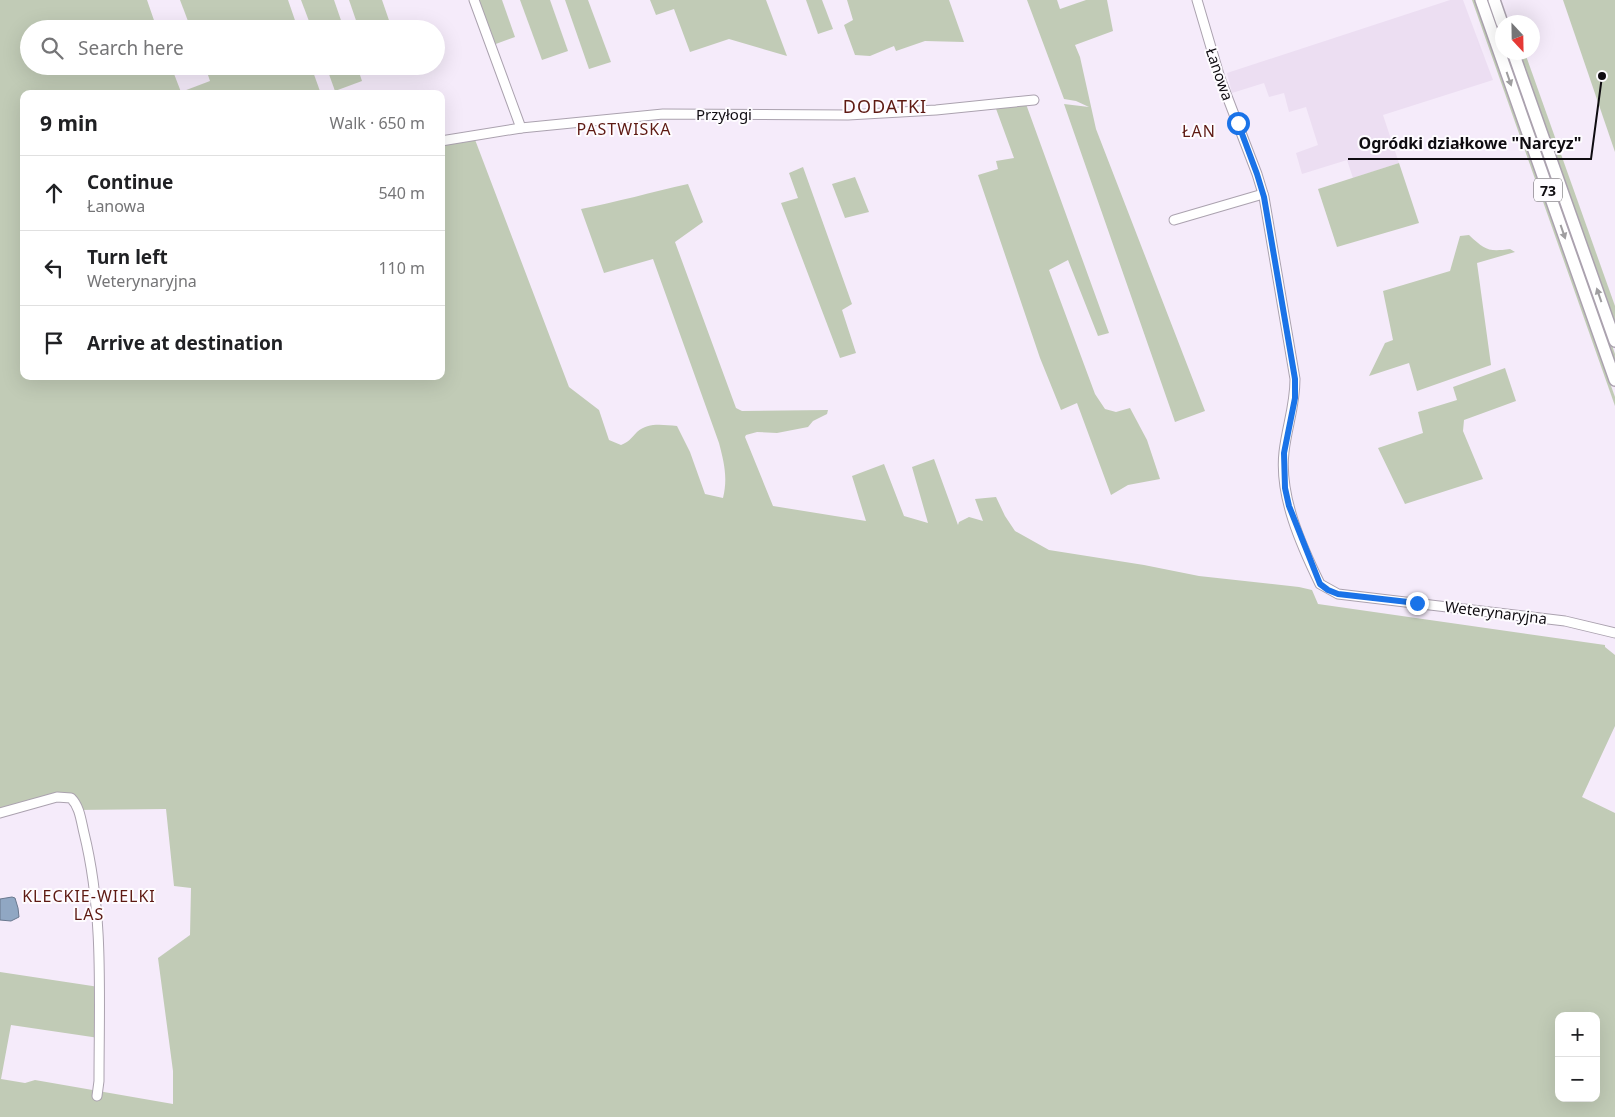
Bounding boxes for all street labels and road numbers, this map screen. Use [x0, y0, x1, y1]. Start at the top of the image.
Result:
street label: Łanowa [1202, 45, 1238, 103]
street label: Przyłogi [696, 104, 752, 124]
road number: 73 [1534, 178, 1562, 202]
street label: Weterynaryjna [1444, 596, 1548, 628]

